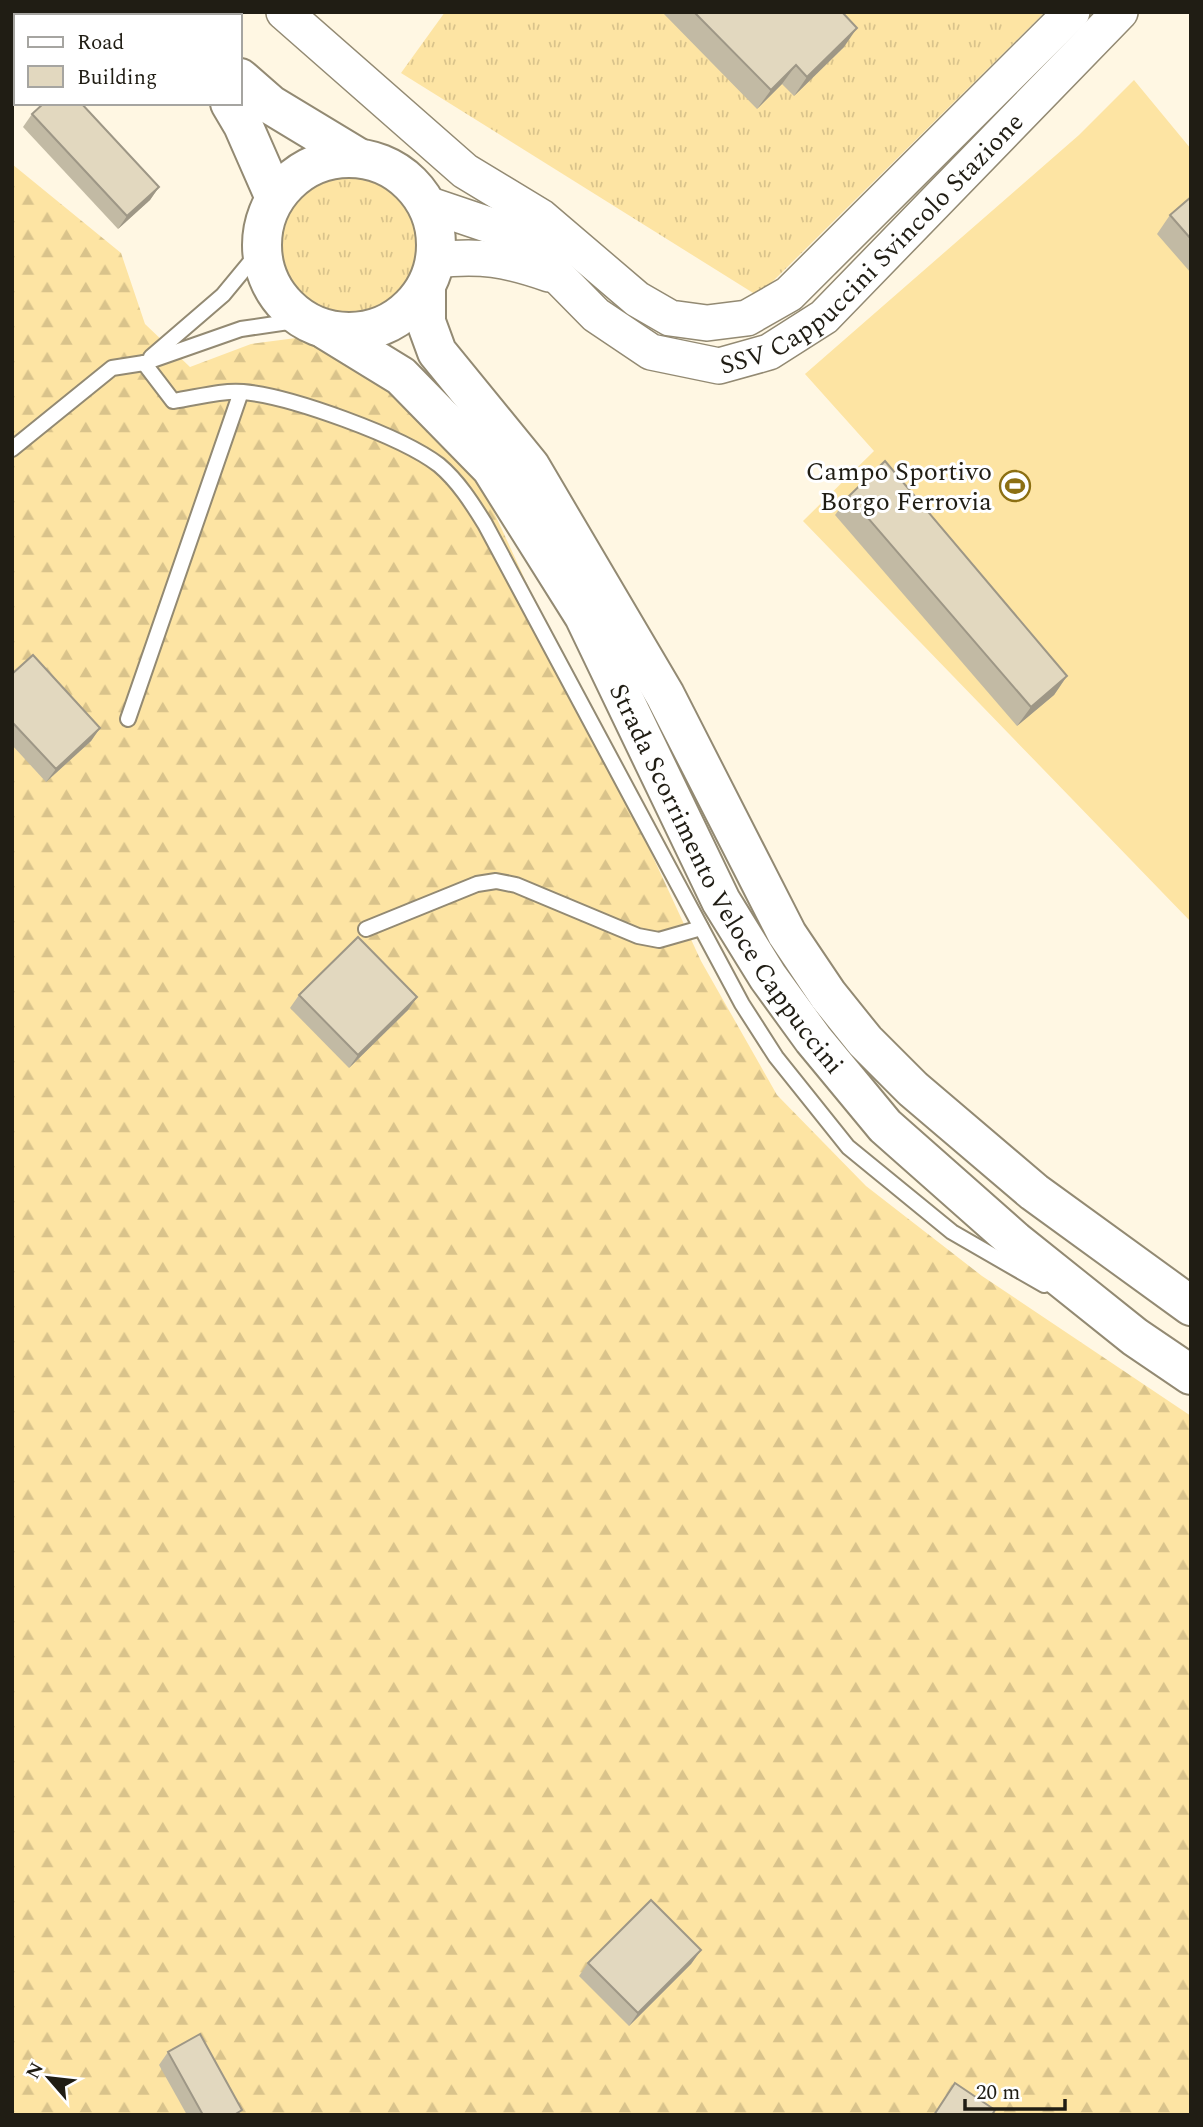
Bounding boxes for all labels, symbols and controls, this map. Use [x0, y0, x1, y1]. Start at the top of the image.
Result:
legend [14, 14, 242, 105]
text: Road [77, 27, 124, 59]
text: Building [77, 62, 157, 94]
street label: SSV Cappuccini Svincolo Stazione [715, 104, 1033, 386]
place label: Campo Sportivo Borgo Ferrovia [806, 452, 992, 522]
sports icon: Campo Sportivo Borgo Ferrovia [998, 469, 1032, 503]
street label: Strada Scorrimento Veloce Cappuccini [598, 677, 853, 1083]
north arrow [14, 2043, 84, 2113]
text: N [19, 2057, 52, 2084]
scale bar [965, 2068, 1065, 2112]
text: 20 m [976, 2077, 1020, 2109]

